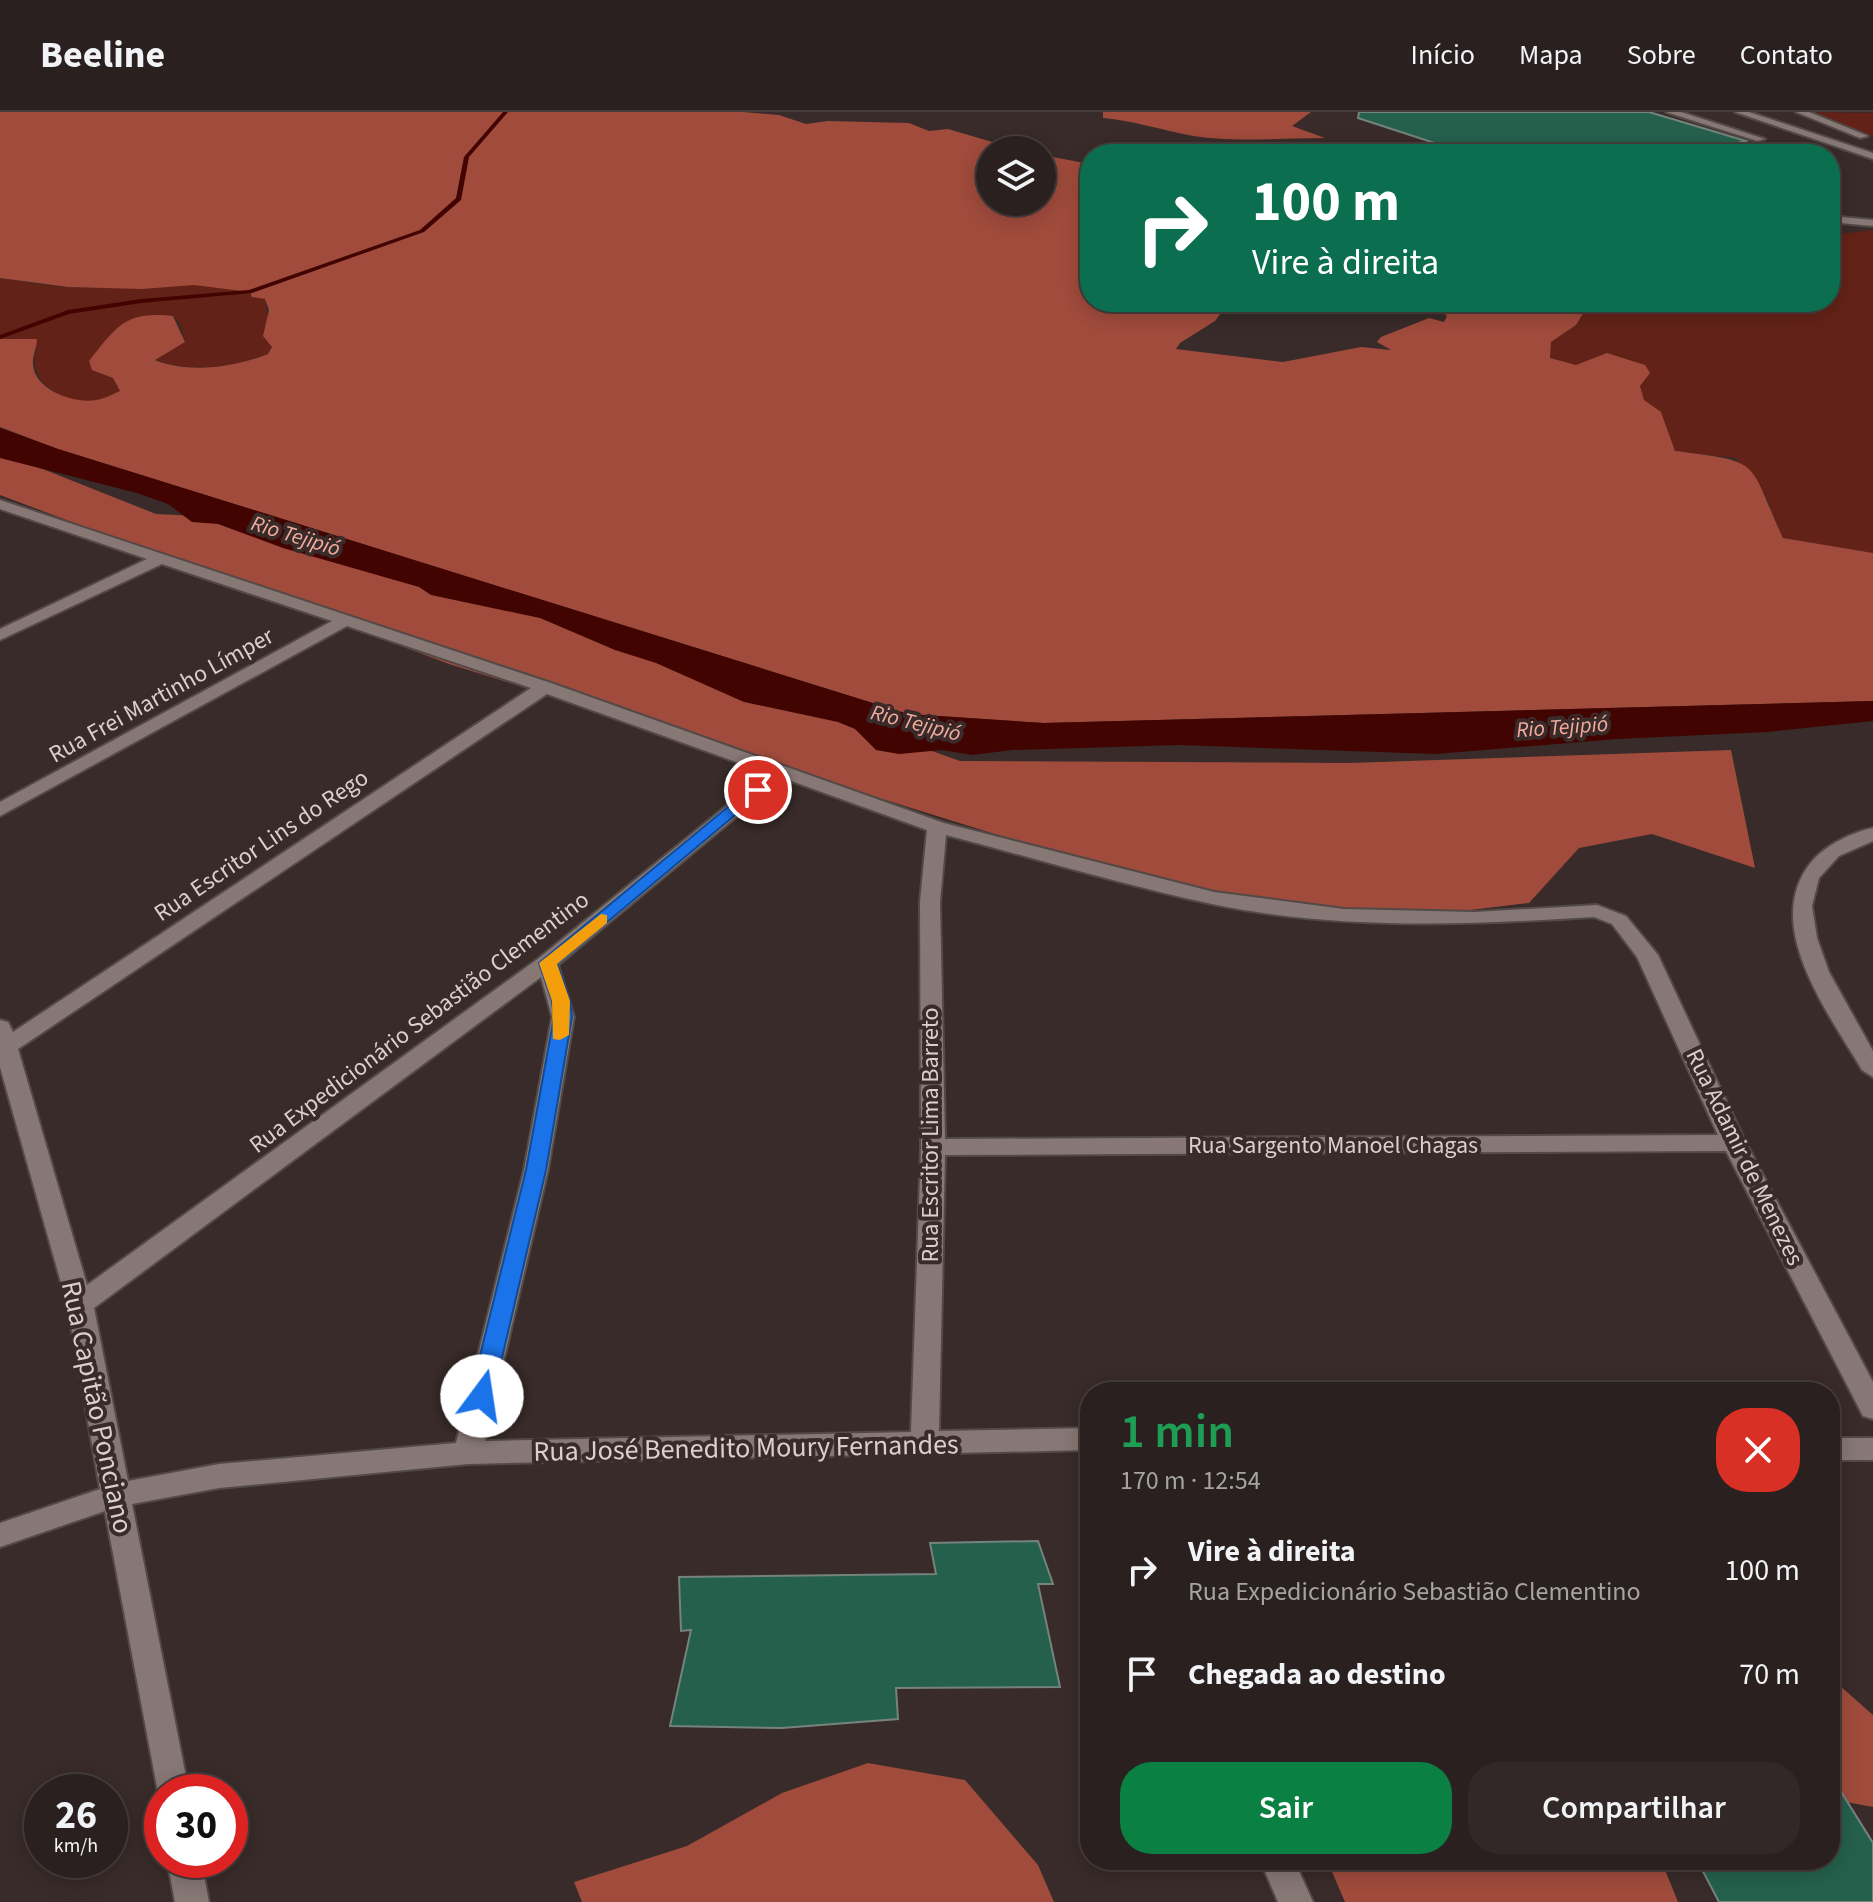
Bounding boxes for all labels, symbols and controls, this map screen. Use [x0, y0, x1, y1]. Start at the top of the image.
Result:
text: Beeline [40, 28, 165, 82]
text: Início [1411, 35, 1475, 75]
text: Mapa [1519, 35, 1583, 75]
text: Sobre [1627, 35, 1696, 75]
text: Contato [1740, 35, 1833, 75]
map controls [976, 136, 1056, 216]
button: layers [976, 136, 1056, 216]
text: 100 m [1252, 163, 1400, 242]
icon: right [1120, 176, 1224, 280]
text: Vire à direita [1252, 237, 1439, 288]
water label: Rio Tejipió [247, 507, 344, 565]
street label: Rua Frei Martinho Límper [42, 619, 281, 772]
water label: Rio Tejipió [867, 696, 964, 750]
water label: Rio Tejipió [1515, 708, 1609, 746]
pin [724, 756, 792, 824]
street label: Rua Escritor Lins do Rego [147, 760, 376, 930]
icon: arrive [736, 768, 780, 812]
street label: Rua Expedicionário Sebastião Clementino [242, 883, 597, 1162]
street label: Rua Escritor Lima Barreto [913, 1008, 948, 1262]
street label: Rua Adamir de Menezes [1677, 1043, 1812, 1272]
street label: Rua Sargento Manoel Chagas [1188, 1128, 1478, 1163]
street label: Rua Capitão Ponciano [51, 1277, 143, 1537]
position arrow [440, 1354, 524, 1438]
text: 1 min [1120, 1398, 1234, 1466]
button: close [1716, 1408, 1800, 1492]
street label: Rua José Benedito Moury Fernandes [533, 1424, 959, 1472]
text: 170 m · 12:54 [1120, 1462, 1261, 1499]
text: Vire à direita [1188, 1530, 1356, 1573]
icon: right [1120, 1548, 1164, 1592]
text: 100 m [1724, 1549, 1800, 1592]
text: Rua Expedicionário Sebastião Clementino [1188, 1573, 1641, 1610]
icon: arrive [1120, 1652, 1164, 1696]
text: Chegada ao destino [1188, 1653, 1446, 1696]
text: 70 m [1739, 1653, 1800, 1696]
button: Sair [1120, 1762, 1452, 1854]
button: Compartilhar [1468, 1762, 1800, 1854]
speed limit sign: 30 [144, 1774, 248, 1878]
text: 26 [55, 1787, 97, 1844]
text: km/h [54, 1832, 98, 1860]

